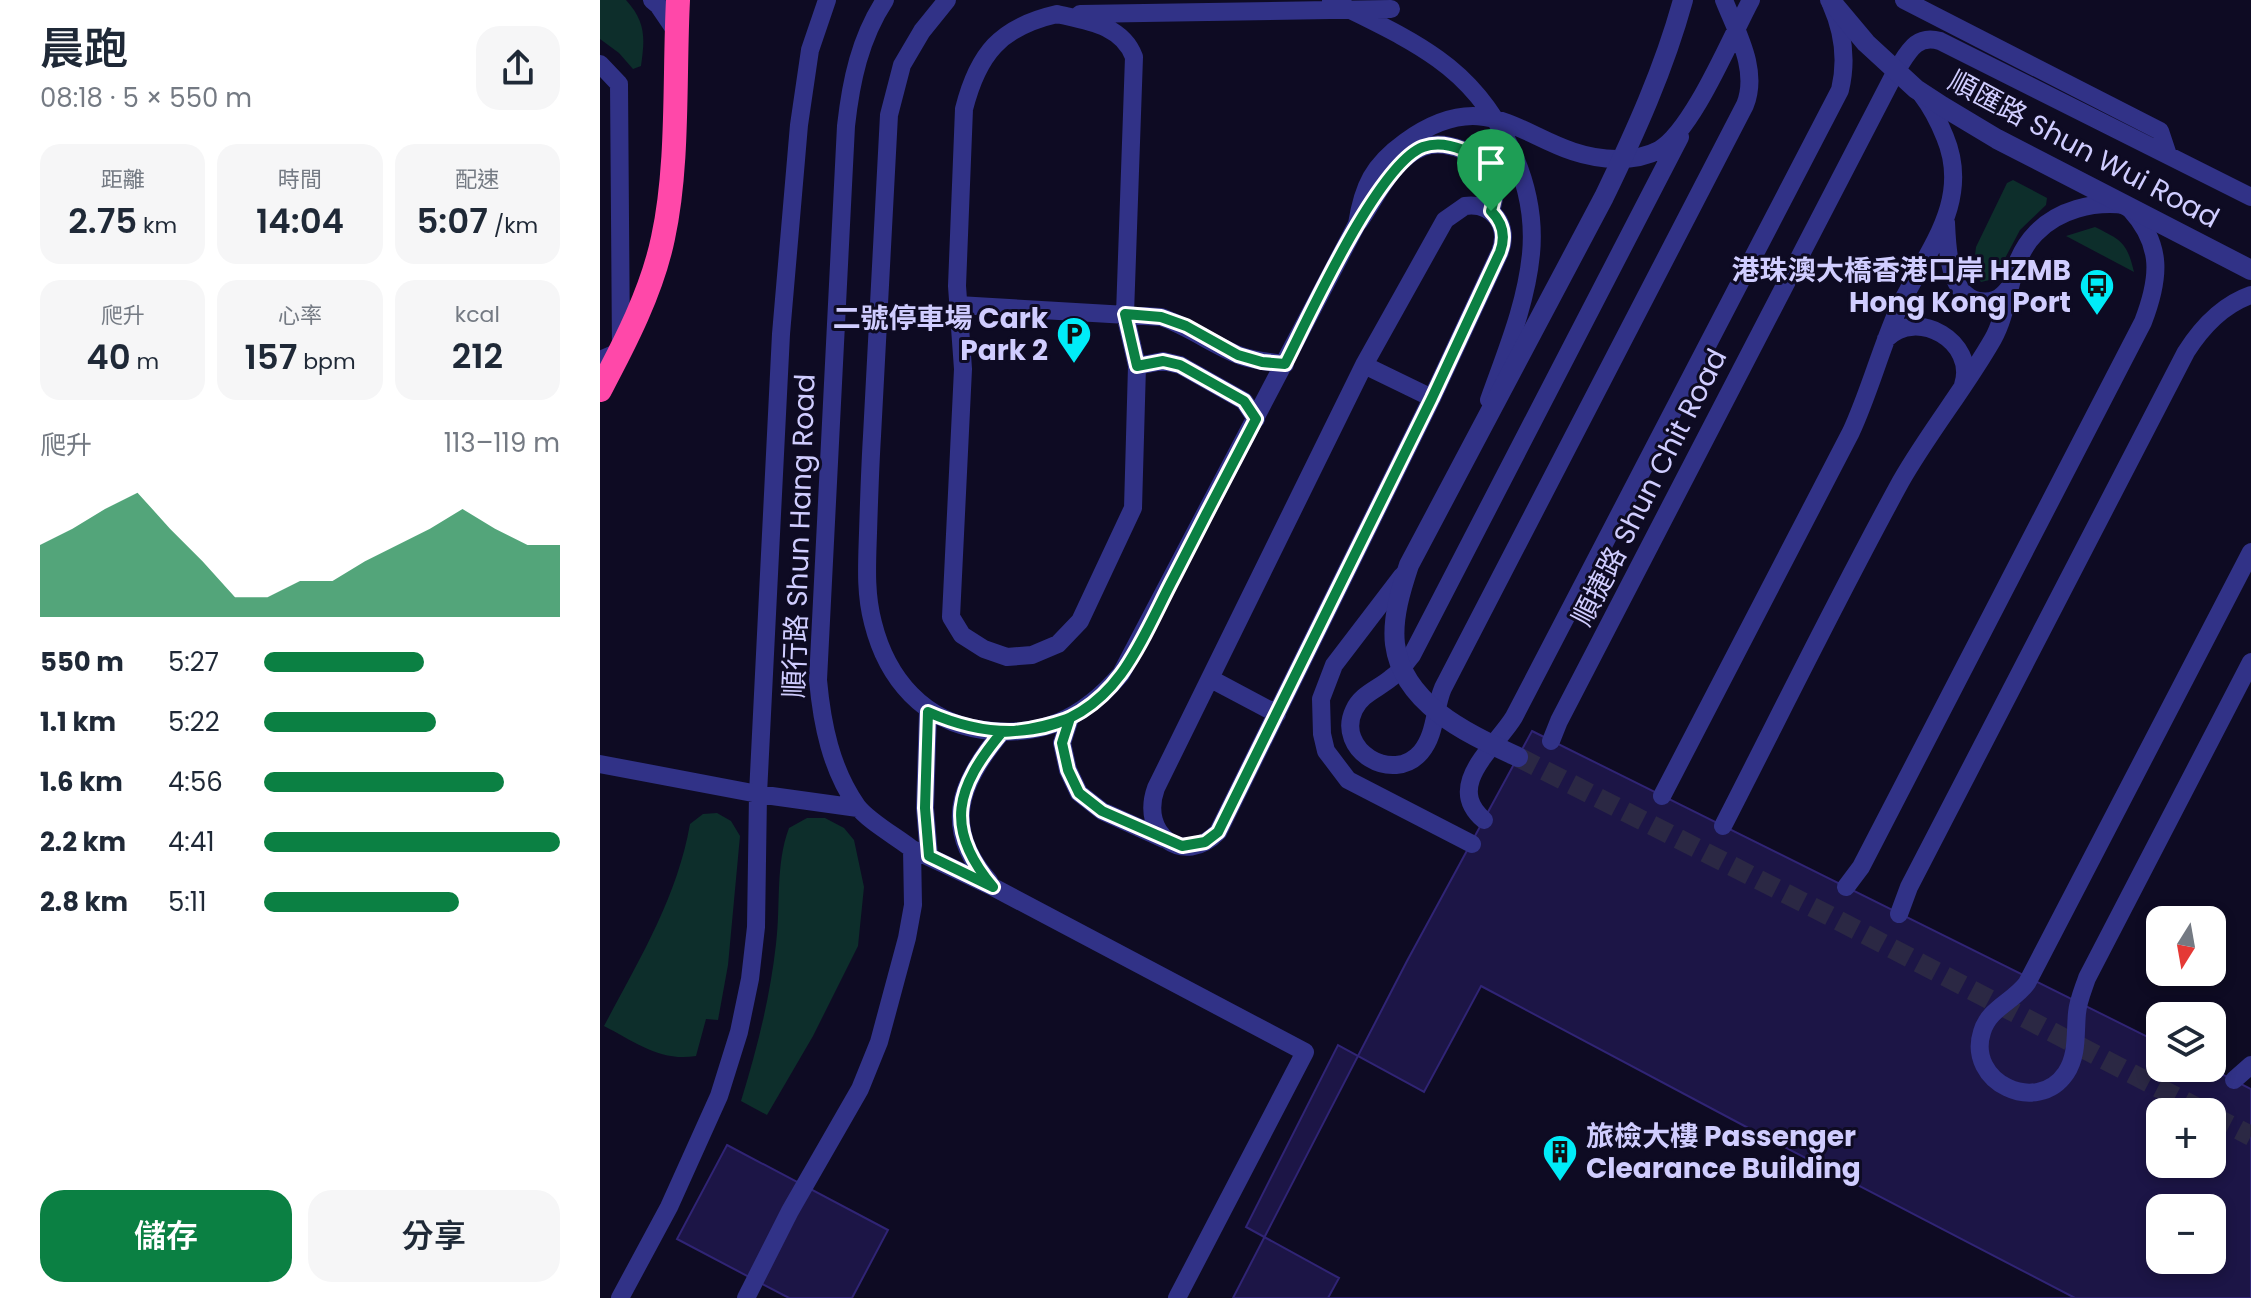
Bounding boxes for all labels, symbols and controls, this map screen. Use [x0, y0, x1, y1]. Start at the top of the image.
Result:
text: 晨跑 [40, 18, 128, 79]
button: share [476, 26, 560, 110]
street label: 順匯路 Shun Wui Road [1941, 61, 2226, 237]
text: 08:18 · 5 × 550 m [40, 80, 252, 116]
pin [1457, 129, 1525, 211]
icon: arrive [1469, 141, 1513, 185]
text: 距離 [101, 164, 145, 195]
text: 時間 [278, 164, 322, 195]
text: 配速 [455, 164, 499, 195]
text: 2.75 [68, 197, 137, 245]
text: 14:04 [256, 197, 344, 245]
text: 5:07 [416, 197, 488, 245]
text: km [137, 210, 177, 241]
text: /km [488, 210, 538, 241]
place label: 港珠澳大橋香港口岸 HZMB Hong Kong Port [1732, 251, 2071, 322]
bus stop icon: 港珠澳大橋香港口岸 HZMB Hong Kong Port [2078, 267, 2116, 317]
text: kcal [455, 299, 500, 330]
place label: 二號停車場 Cark Park 2 [832, 299, 1049, 370]
text: 爬升 [101, 300, 145, 331]
text: 心率 [278, 300, 322, 331]
parking icon: 二號停車場 Cark Park 2 [1055, 315, 1093, 365]
text: 212 [452, 332, 503, 380]
text: 40 [86, 333, 131, 381]
text: 157 [244, 333, 297, 381]
street label: 順捷路 Shun Chit Road [1563, 342, 1736, 632]
text: m [131, 346, 159, 377]
text: bpm [297, 346, 356, 377]
street label: 順行路 Shun Hang Road [774, 373, 825, 699]
text: 113–119 m [444, 425, 560, 461]
text: 爬升 [40, 427, 92, 463]
text: 550 m [40, 644, 124, 680]
text: 5:27 [168, 644, 219, 680]
text: 1.1 km [40, 704, 116, 740]
text: 5:22 [168, 704, 220, 740]
text: 1.6 km [40, 764, 123, 800]
text: 4:56 [168, 764, 223, 800]
text: 2.2 km [40, 824, 126, 860]
text: 4:41 [168, 824, 215, 860]
text: 2.8 km [40, 884, 128, 920]
text: 5:11 [168, 884, 207, 920]
north arrow [2146, 906, 2226, 986]
map controls [2146, 906, 2226, 1274]
button: layers [2146, 1002, 2226, 1082]
button: + [2146, 1098, 2226, 1178]
place label: 旅檢大樓 Passenger Clearance Building [1586, 1117, 1861, 1188]
building icon: 旅檢大樓 Passenger Clearance Building [1541, 1133, 1579, 1183]
button: 儲存 [40, 1190, 292, 1282]
button: 分享 [308, 1190, 560, 1282]
button: − [2146, 1194, 2226, 1274]

